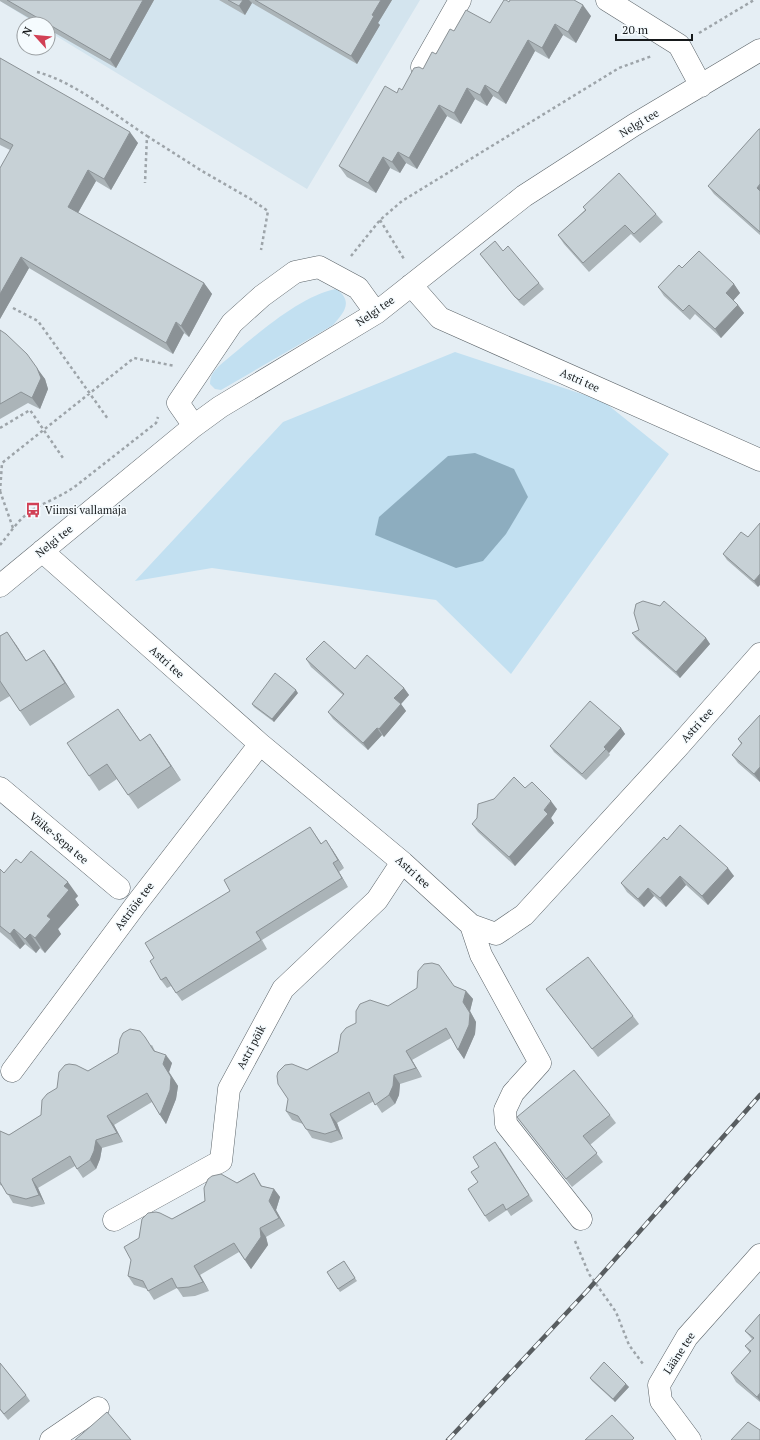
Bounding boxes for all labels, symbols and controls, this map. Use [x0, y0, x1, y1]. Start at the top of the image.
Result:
north arrow [16, 16, 56, 56]
scale bar [616, 16, 692, 42]
text: 20 m [622, 22, 649, 37]
text: N [19, 24, 36, 38]
street label: Nelgi tee [617, 105, 662, 140]
street label: Nelgi tee [353, 292, 397, 329]
street label: Astri tee [558, 365, 602, 395]
bus stop icon: Viimsi vallamaja [24, 501, 42, 519]
place label: Viimsi vallamaja [45, 503, 127, 517]
street label: Nelgi tee [33, 521, 76, 560]
street label: Astri tee [147, 643, 188, 681]
street label: Astri tee [678, 704, 716, 745]
street label: Väike-Sepa tee [27, 809, 92, 867]
street label: Astri tee [393, 853, 434, 891]
street label: Astriõie tee [111, 879, 157, 933]
street label: Astri põik [234, 1022, 269, 1071]
street label: Lääne tee [660, 1329, 698, 1377]

